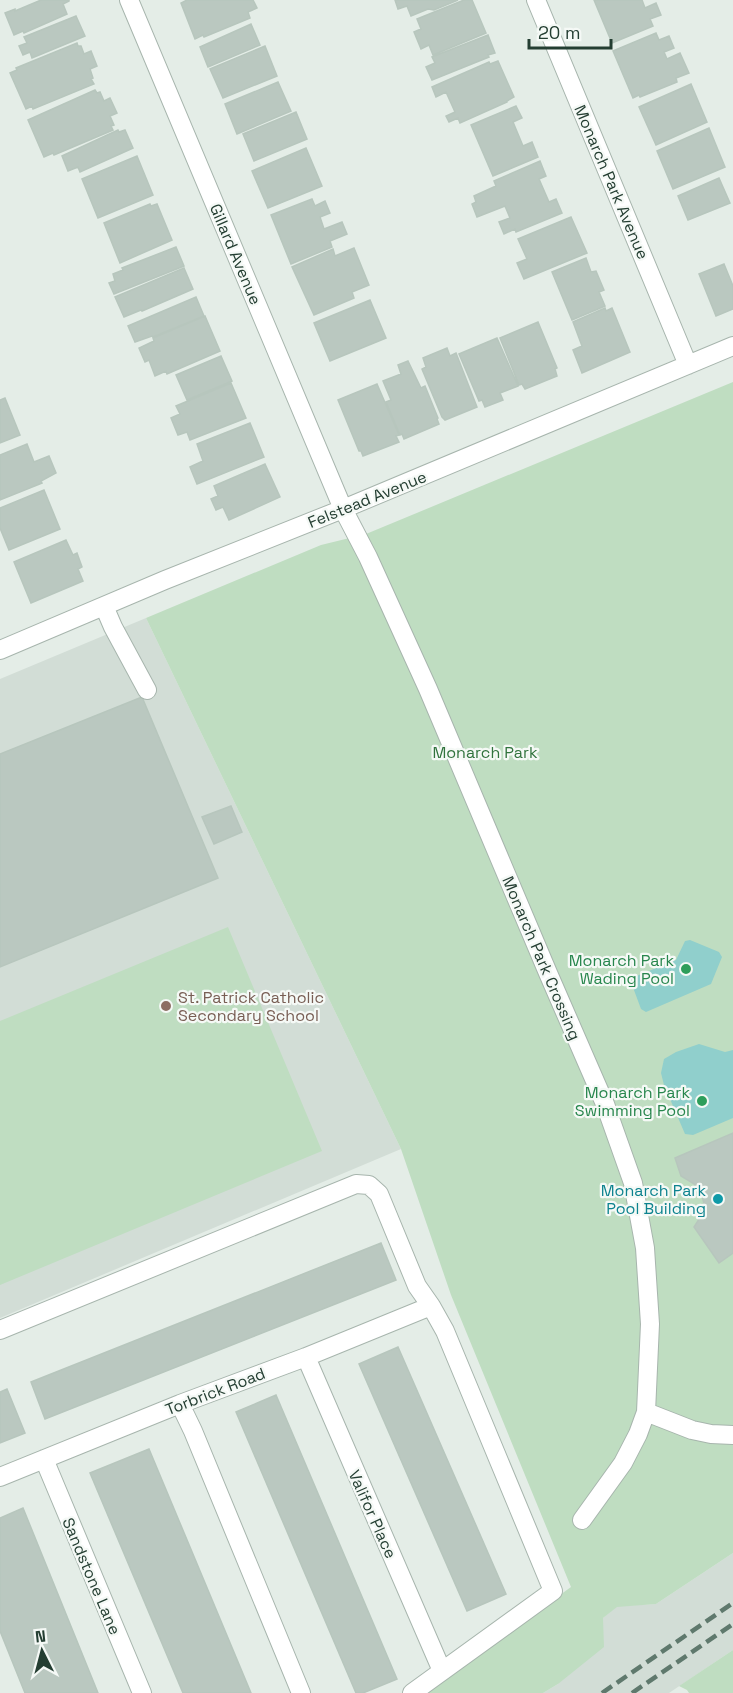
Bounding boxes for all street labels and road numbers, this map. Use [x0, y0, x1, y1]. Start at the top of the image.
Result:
street label: Monarch Park Avenue [570, 102, 654, 263]
street label: Gillard Avenue [205, 200, 266, 308]
street label: Felstead Avenue [305, 466, 430, 533]
street label: Monarch Park Crossing [497, 873, 586, 1043]
street label: Torbrick Road [162, 1363, 268, 1420]
street label: Valifor Place [344, 1467, 401, 1562]
street label: Sandstone Lane [57, 1515, 126, 1638]

